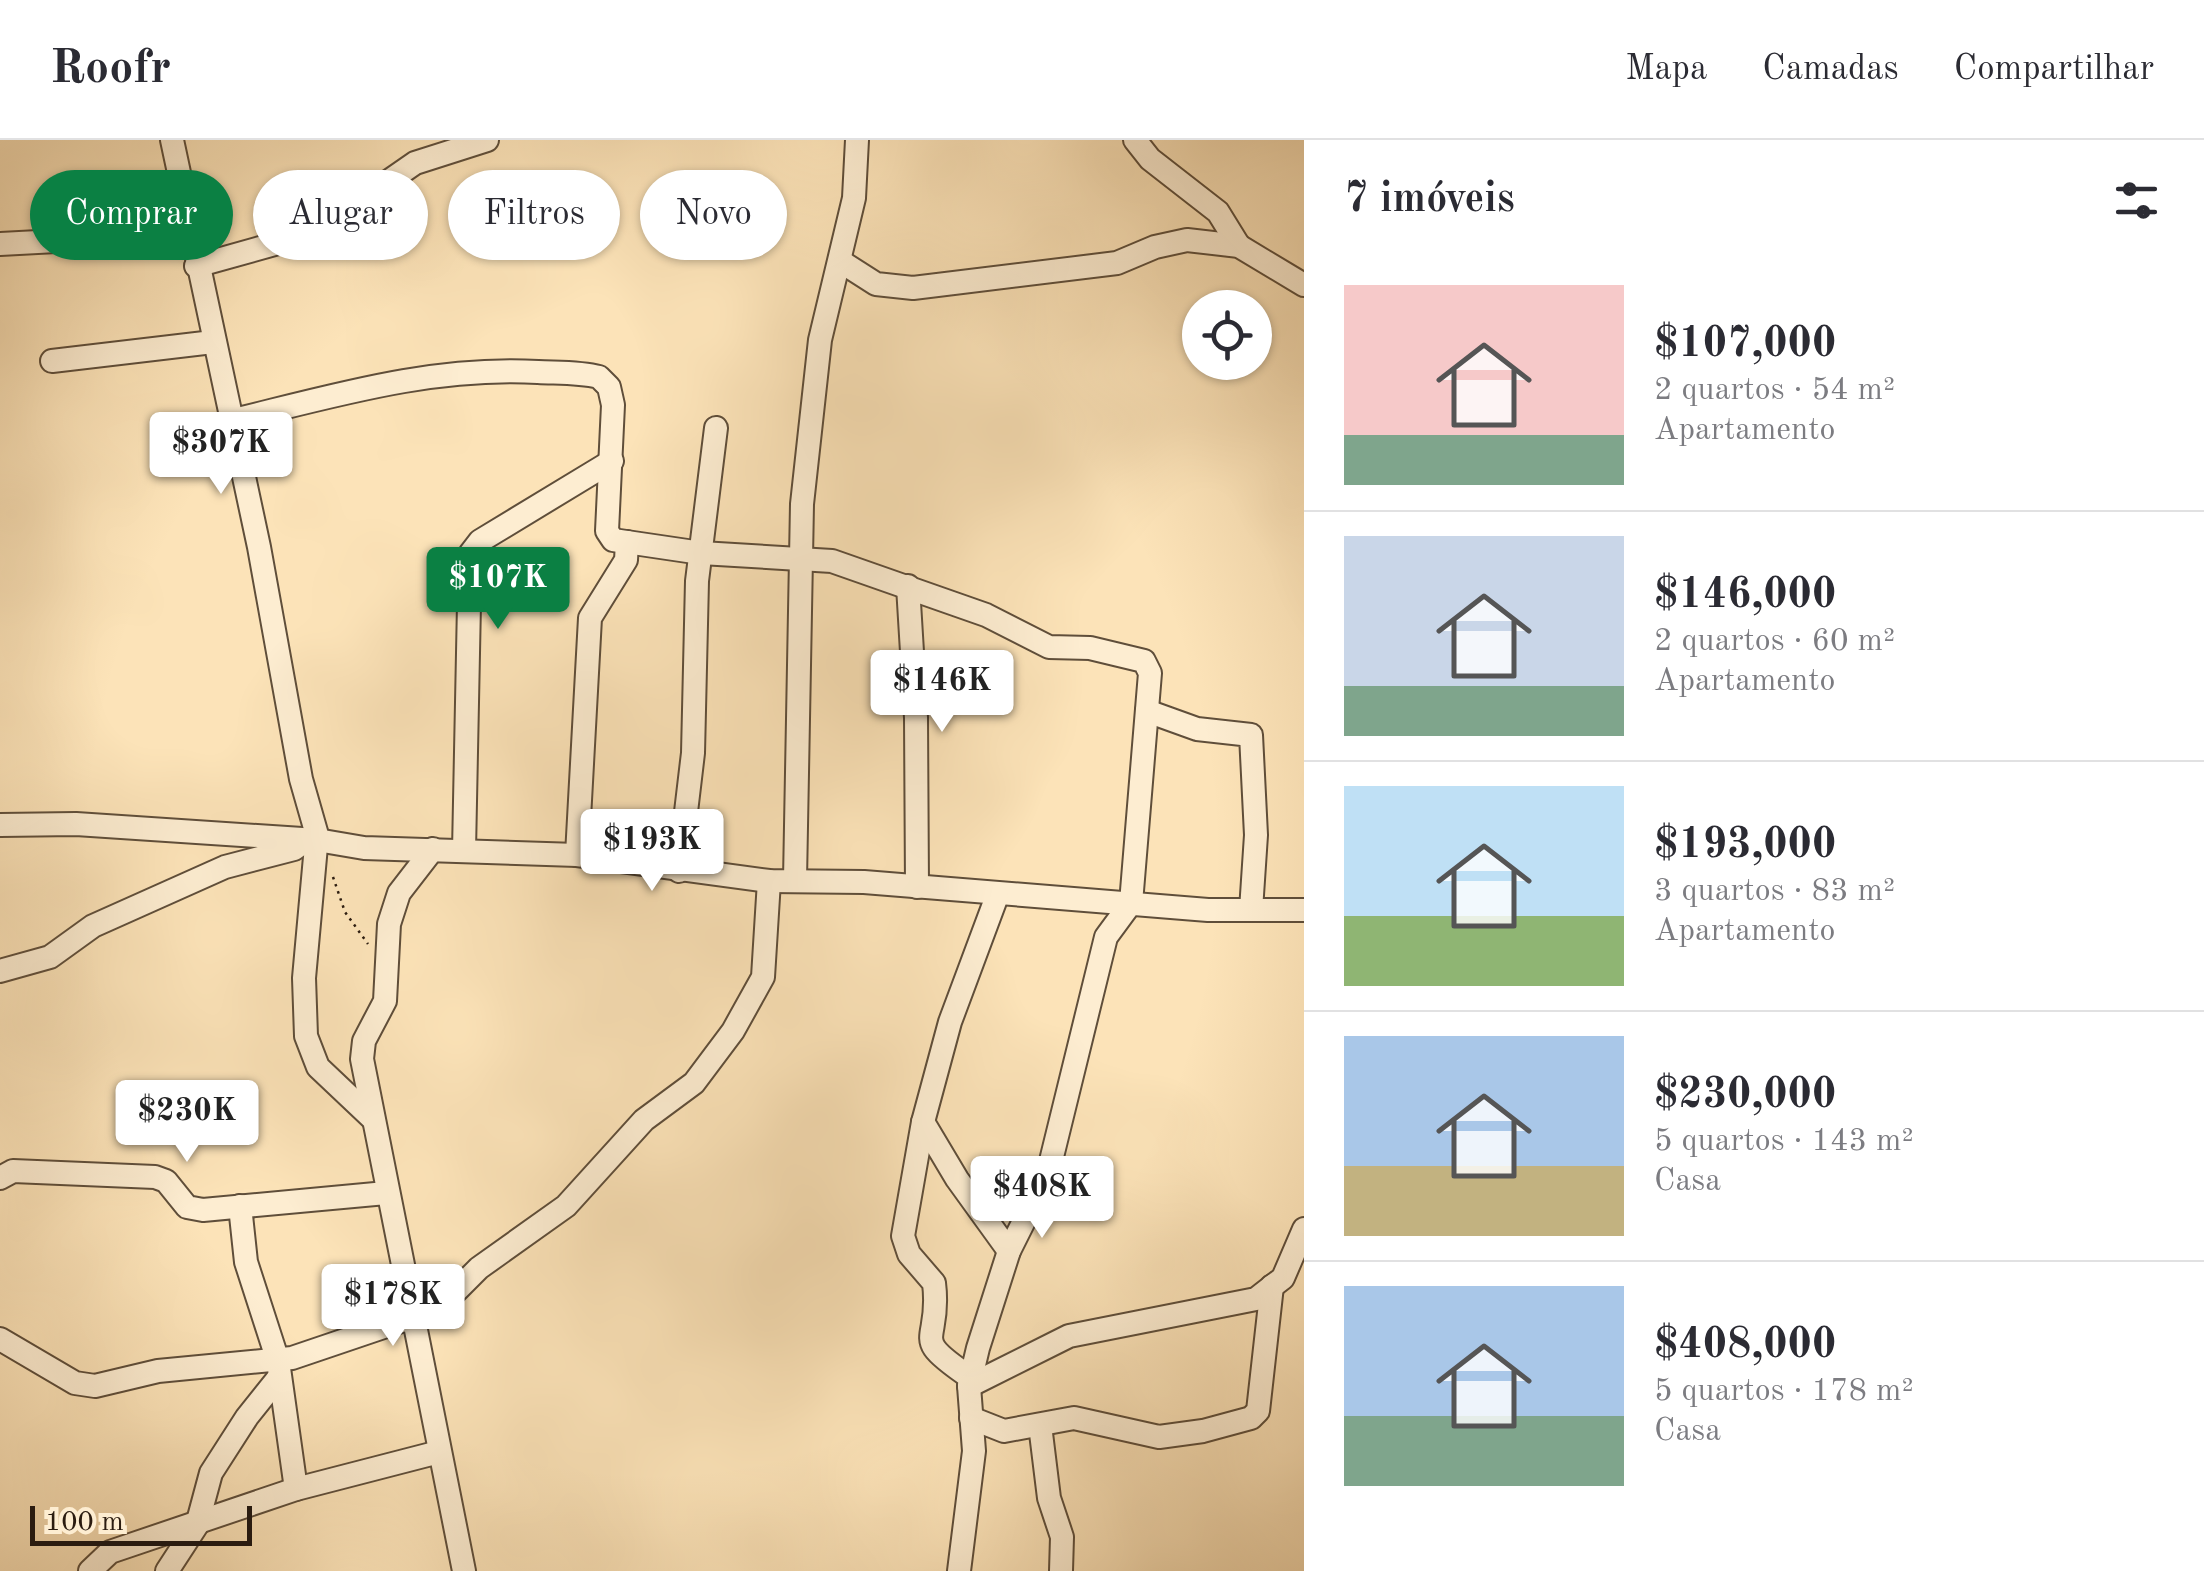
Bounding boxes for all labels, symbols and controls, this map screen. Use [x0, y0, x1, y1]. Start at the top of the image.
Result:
text: Roofr [50, 45, 171, 93]
text: Mapa [1625, 52, 1707, 87]
text: Camadas [1762, 52, 1899, 87]
text: Compartilhar [1954, 52, 2154, 87]
chip: Comprar [30, 170, 233, 260]
chip: Alugar [253, 170, 428, 260]
chip: Filtros [448, 170, 620, 260]
chip: Novo [640, 170, 787, 260]
icon: filters [2109, 173, 2164, 228]
text: 7 imóveis [1344, 179, 1515, 221]
map controls [1182, 290, 1272, 380]
button: locate [1182, 290, 1272, 380]
text: $107,000 [1654, 324, 1836, 366]
icon: home [1424, 325, 1544, 445]
text: 2 quartos · 54 m² [1654, 375, 1895, 407]
pin: $307K [151, 412, 291, 497]
text: Apartamento [1654, 415, 1835, 447]
text: $307K [172, 428, 270, 460]
pin: $107K [428, 547, 568, 632]
text: $107K [449, 563, 547, 595]
text: $146,000 [1654, 575, 1836, 617]
icon: home [1424, 576, 1544, 696]
text: 2 quartos · 60 m² [1654, 626, 1895, 658]
pin: $146K [872, 650, 1012, 735]
text: $146K [893, 666, 991, 698]
text: Apartamento [1654, 666, 1835, 698]
pin: $193K [582, 809, 722, 894]
text: $193K [603, 825, 701, 857]
text: $193,000 [1654, 825, 1836, 867]
icon: home [1424, 826, 1544, 946]
text: 3 quartos · 83 m² [1654, 876, 1895, 908]
text: Apartamento [1654, 916, 1835, 948]
text: $230,000 [1654, 1075, 1836, 1117]
icon: home [1424, 1076, 1544, 1196]
pin: $230K [117, 1080, 257, 1165]
text: $230K [138, 1096, 236, 1128]
text: 5 quartos · 143 m² [1654, 1126, 1914, 1158]
pin: $408K [972, 1156, 1112, 1241]
text: Casa [1654, 1166, 1721, 1198]
text: $408K [993, 1172, 1091, 1204]
pin: $178K [323, 1264, 463, 1349]
text: $178K [344, 1280, 442, 1312]
text: $408,000 [1654, 1325, 1836, 1367]
icon: home [1424, 1326, 1544, 1446]
text: 5 quartos · 178 m² [1654, 1376, 1914, 1408]
text: Casa [1654, 1416, 1721, 1448]
scale bar [30, 1501, 252, 1546]
text: 100 m [45, 1509, 124, 1537]

